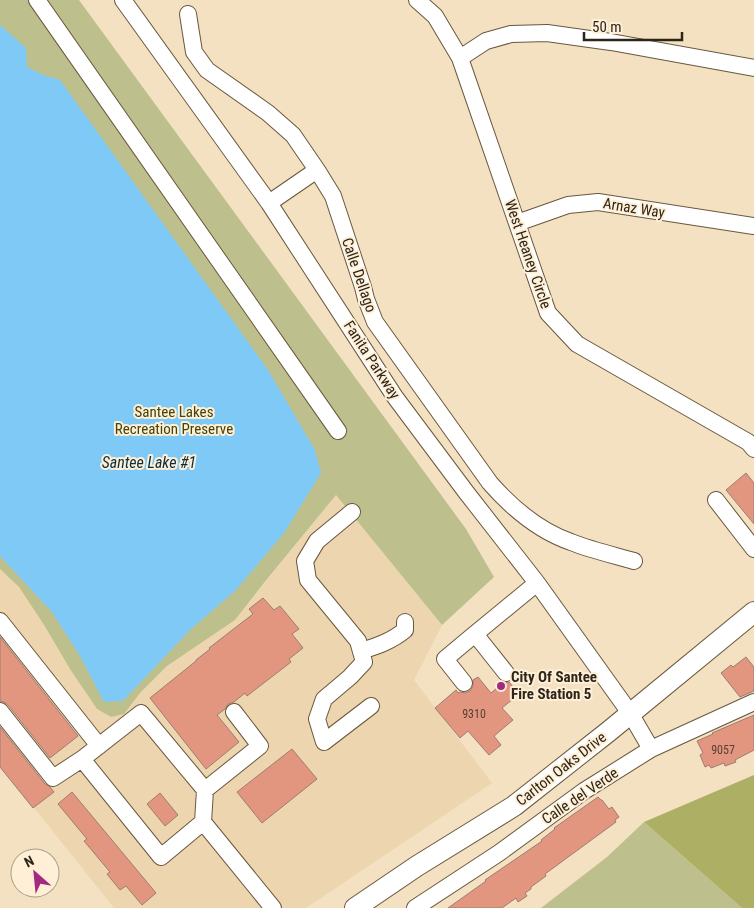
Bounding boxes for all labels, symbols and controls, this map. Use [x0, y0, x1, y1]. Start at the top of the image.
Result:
scale bar [584, 10, 682, 42]
text: 50 m [592, 18, 622, 36]
street label: Arnaz Way [602, 194, 666, 222]
street label: West Heaney Circle [501, 197, 555, 311]
street label: Calle Dellago [338, 235, 380, 315]
street label: Fanita Parkway [340, 317, 404, 403]
park label: Santee Lakes Recreation Preserve [115, 403, 233, 438]
water label: Santee Lake #1 [102, 453, 196, 472]
place label: City Of Santee Fire Station 5 [511, 668, 597, 703]
marker: City Of Santee Fire Station 5 [495, 680, 507, 692]
house number: 9310 [462, 707, 486, 721]
street label: Carlton Oaks Drive [512, 728, 610, 810]
house number: 9057 [711, 743, 735, 757]
street label: Calle del Verde [538, 764, 622, 828]
north arrow [10, 848, 60, 898]
text: N [22, 852, 37, 870]

